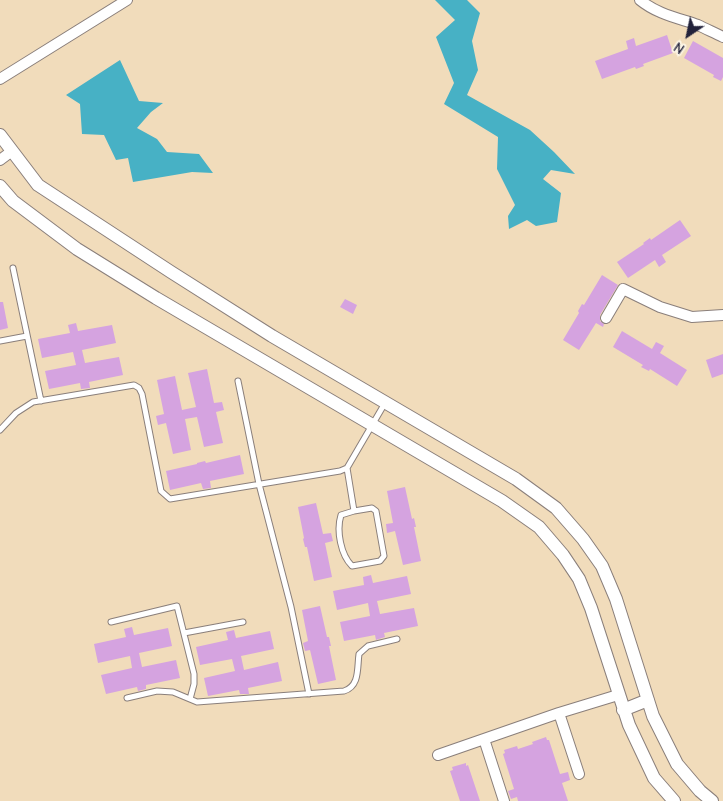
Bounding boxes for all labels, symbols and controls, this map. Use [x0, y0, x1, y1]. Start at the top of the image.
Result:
north arrow [663, 10, 713, 60]
text: N [671, 38, 688, 57]

